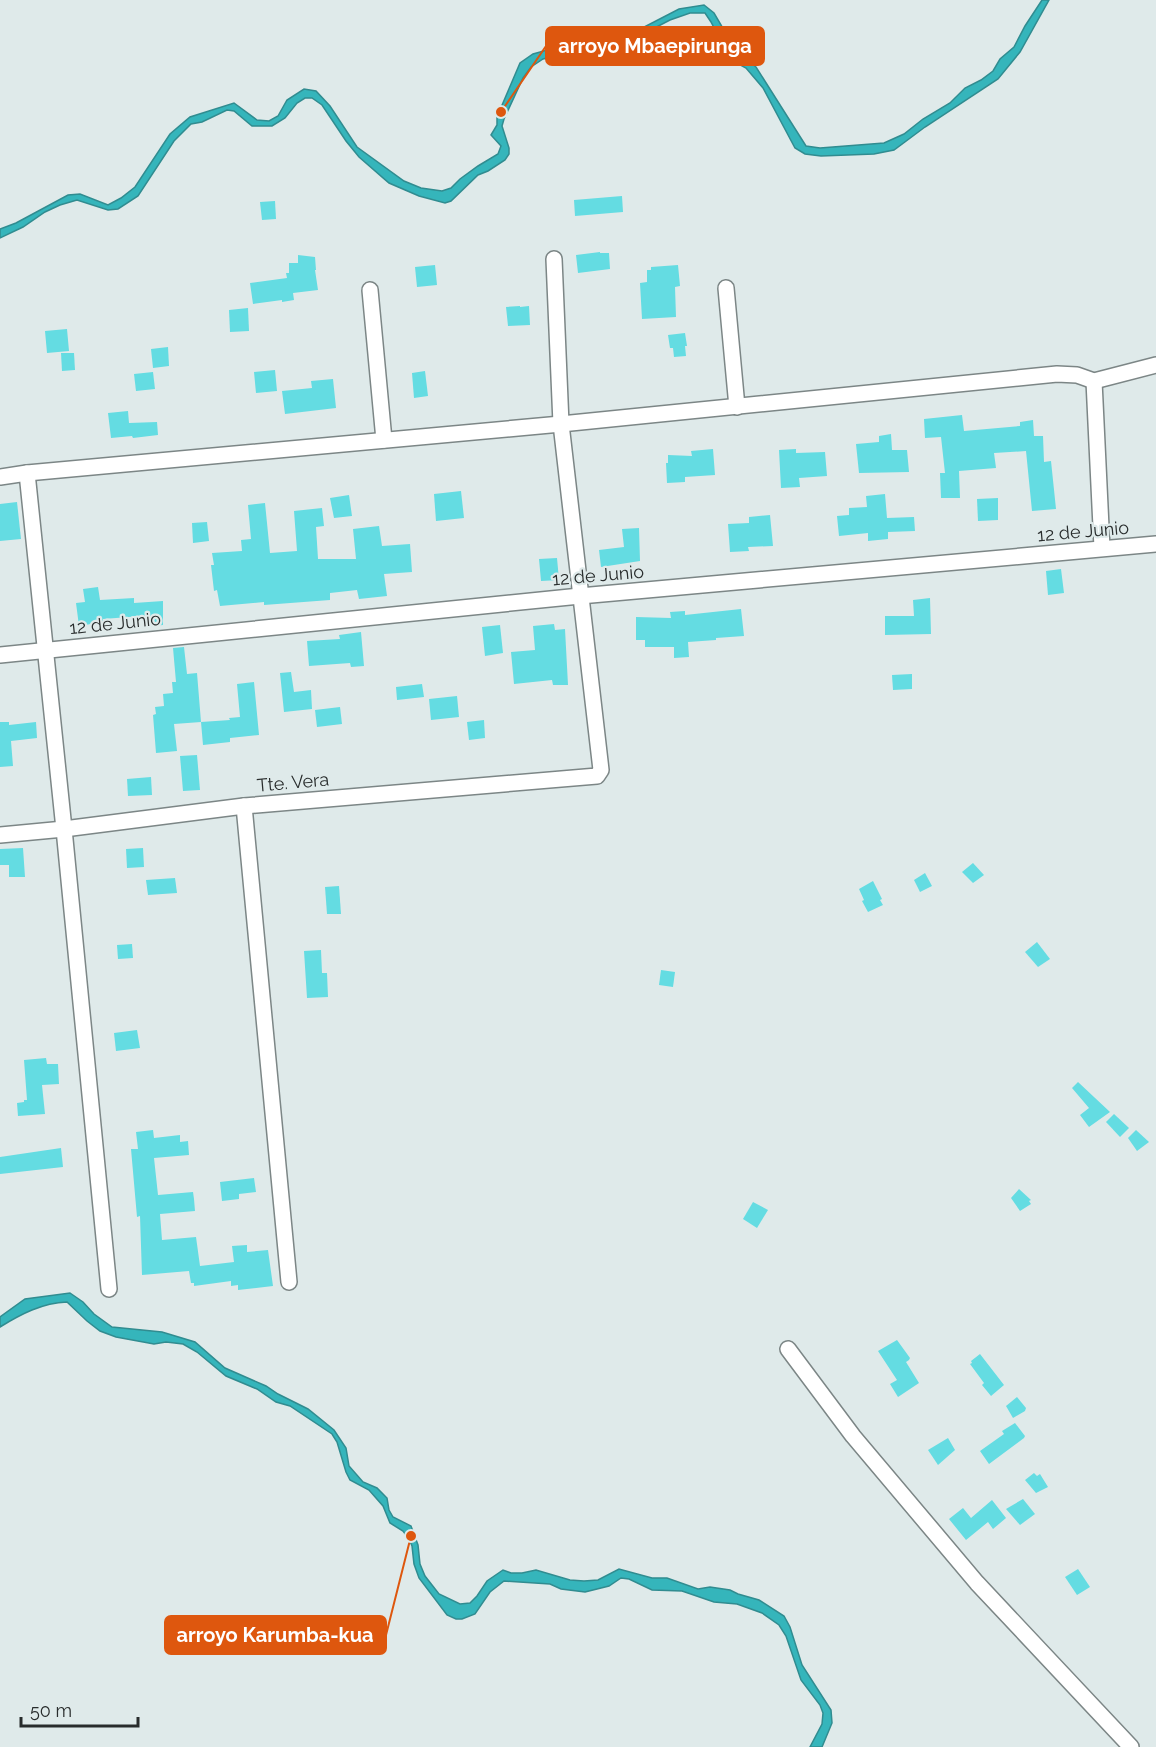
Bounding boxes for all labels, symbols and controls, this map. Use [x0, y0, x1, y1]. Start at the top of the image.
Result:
callout: arroyo Mbaepirunga [546, 27, 764, 65]
text: arroyo Mbaepirunga [558, 34, 752, 58]
street label: 12 de Junio [1036, 517, 1130, 545]
street label: 12 de Junio [551, 561, 645, 589]
street label: 12 de Junio [68, 608, 162, 638]
street label: Tte. Vera [256, 768, 330, 796]
callout: arroyo Karumba-kua [165, 1616, 386, 1654]
text: arroyo Karumba-kua [176, 1623, 374, 1647]
scale bar [21, 1690, 138, 1728]
text: 50 m [30, 1700, 72, 1721]

